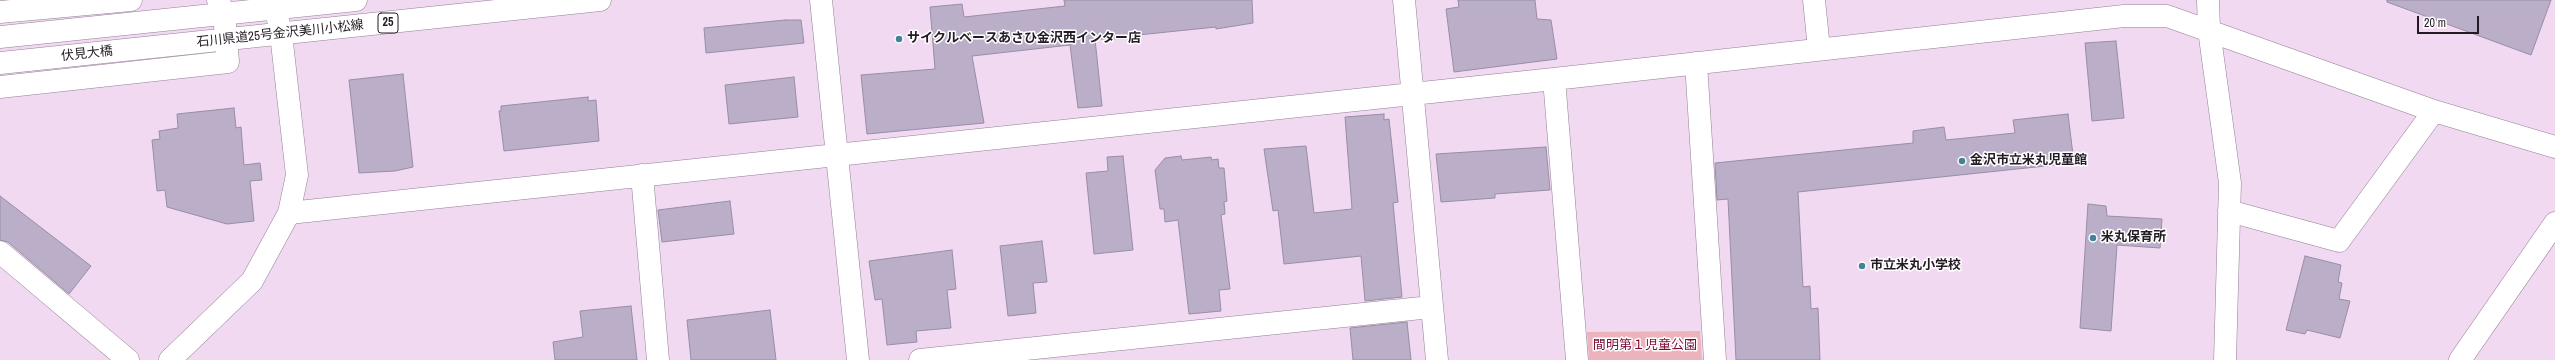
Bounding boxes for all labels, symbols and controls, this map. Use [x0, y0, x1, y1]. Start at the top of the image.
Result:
scale bar [2419, 8, 2481, 34]
road number: 25 [378, 13, 398, 33]
text: 20 m [2424, 15, 2446, 31]
street label: 石川県道25号金沢美川小松線 [196, 17, 364, 51]
place label: サイクルベースあさひ金沢西インター店 [907, 31, 1141, 47]
marker: サイクルベースあさひ金沢西インター店 [894, 34, 904, 44]
street label: 伏見大橋 [60, 44, 114, 64]
place label: 金沢市立米丸児童館 [1970, 153, 2087, 169]
marker: 金沢市立米丸児童館 [1957, 156, 1967, 166]
place label: 米丸保育所 [2101, 230, 2166, 246]
marker: 米丸保育所 [2088, 233, 2098, 243]
place label: 市立米丸小学校 [1870, 258, 1961, 274]
marker: 市立米丸小学校 [1857, 261, 1867, 271]
park label: 間明第１児童公園 [1593, 338, 1697, 354]

